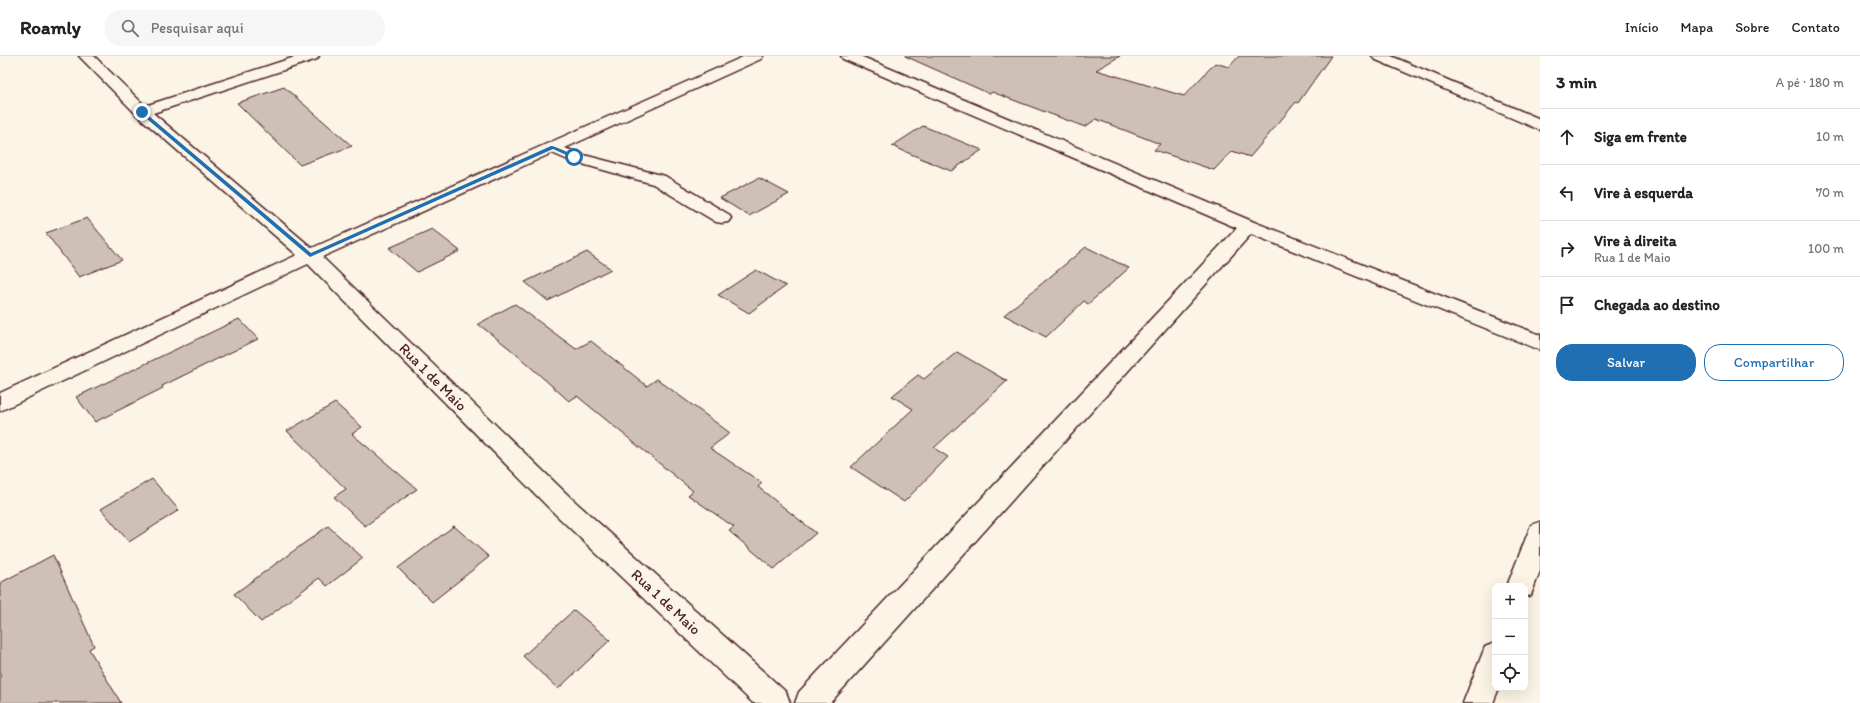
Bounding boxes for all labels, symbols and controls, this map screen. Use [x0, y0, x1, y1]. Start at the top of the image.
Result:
search box [105, 10, 385, 46]
text: Roamly [20, 16, 81, 39]
icon: search [119, 17, 141, 39]
text: Pesquisar aqui [151, 19, 244, 37]
text: Início [1625, 19, 1659, 36]
text: Mapa [1681, 19, 1713, 36]
text: Sobre [1735, 19, 1769, 36]
text: Contato [1791, 19, 1840, 36]
text: 3 min [1556, 72, 1597, 92]
text: A pé · 180 m [1776, 75, 1844, 90]
route end [133, 103, 151, 121]
icon: ahead [1556, 126, 1578, 148]
text: Siga em frente [1594, 128, 1687, 146]
text: 10 m [1816, 129, 1844, 144]
route start [565, 148, 583, 166]
icon: left [1556, 182, 1578, 204]
text: Vire à esquerda [1594, 184, 1693, 202]
text: 70 m [1816, 185, 1844, 200]
text: Vire à direita [1594, 232, 1677, 250]
icon: right [1556, 238, 1578, 260]
text: 100 m [1808, 241, 1844, 256]
text: Rua 1 de Maio [1594, 250, 1671, 265]
icon: arrive [1556, 294, 1578, 316]
text: Chegada ao destino [1594, 296, 1720, 314]
street label: Rua 1 de Maio [395, 339, 471, 415]
button: Salvar [1556, 344, 1696, 381]
button: Compartilhar [1704, 344, 1844, 381]
street label: Rua 1 de Maio [628, 565, 704, 639]
map controls [1492, 583, 1528, 691]
button: + [1492, 583, 1528, 619]
button: − [1492, 619, 1528, 655]
button: locate [1492, 655, 1528, 691]

